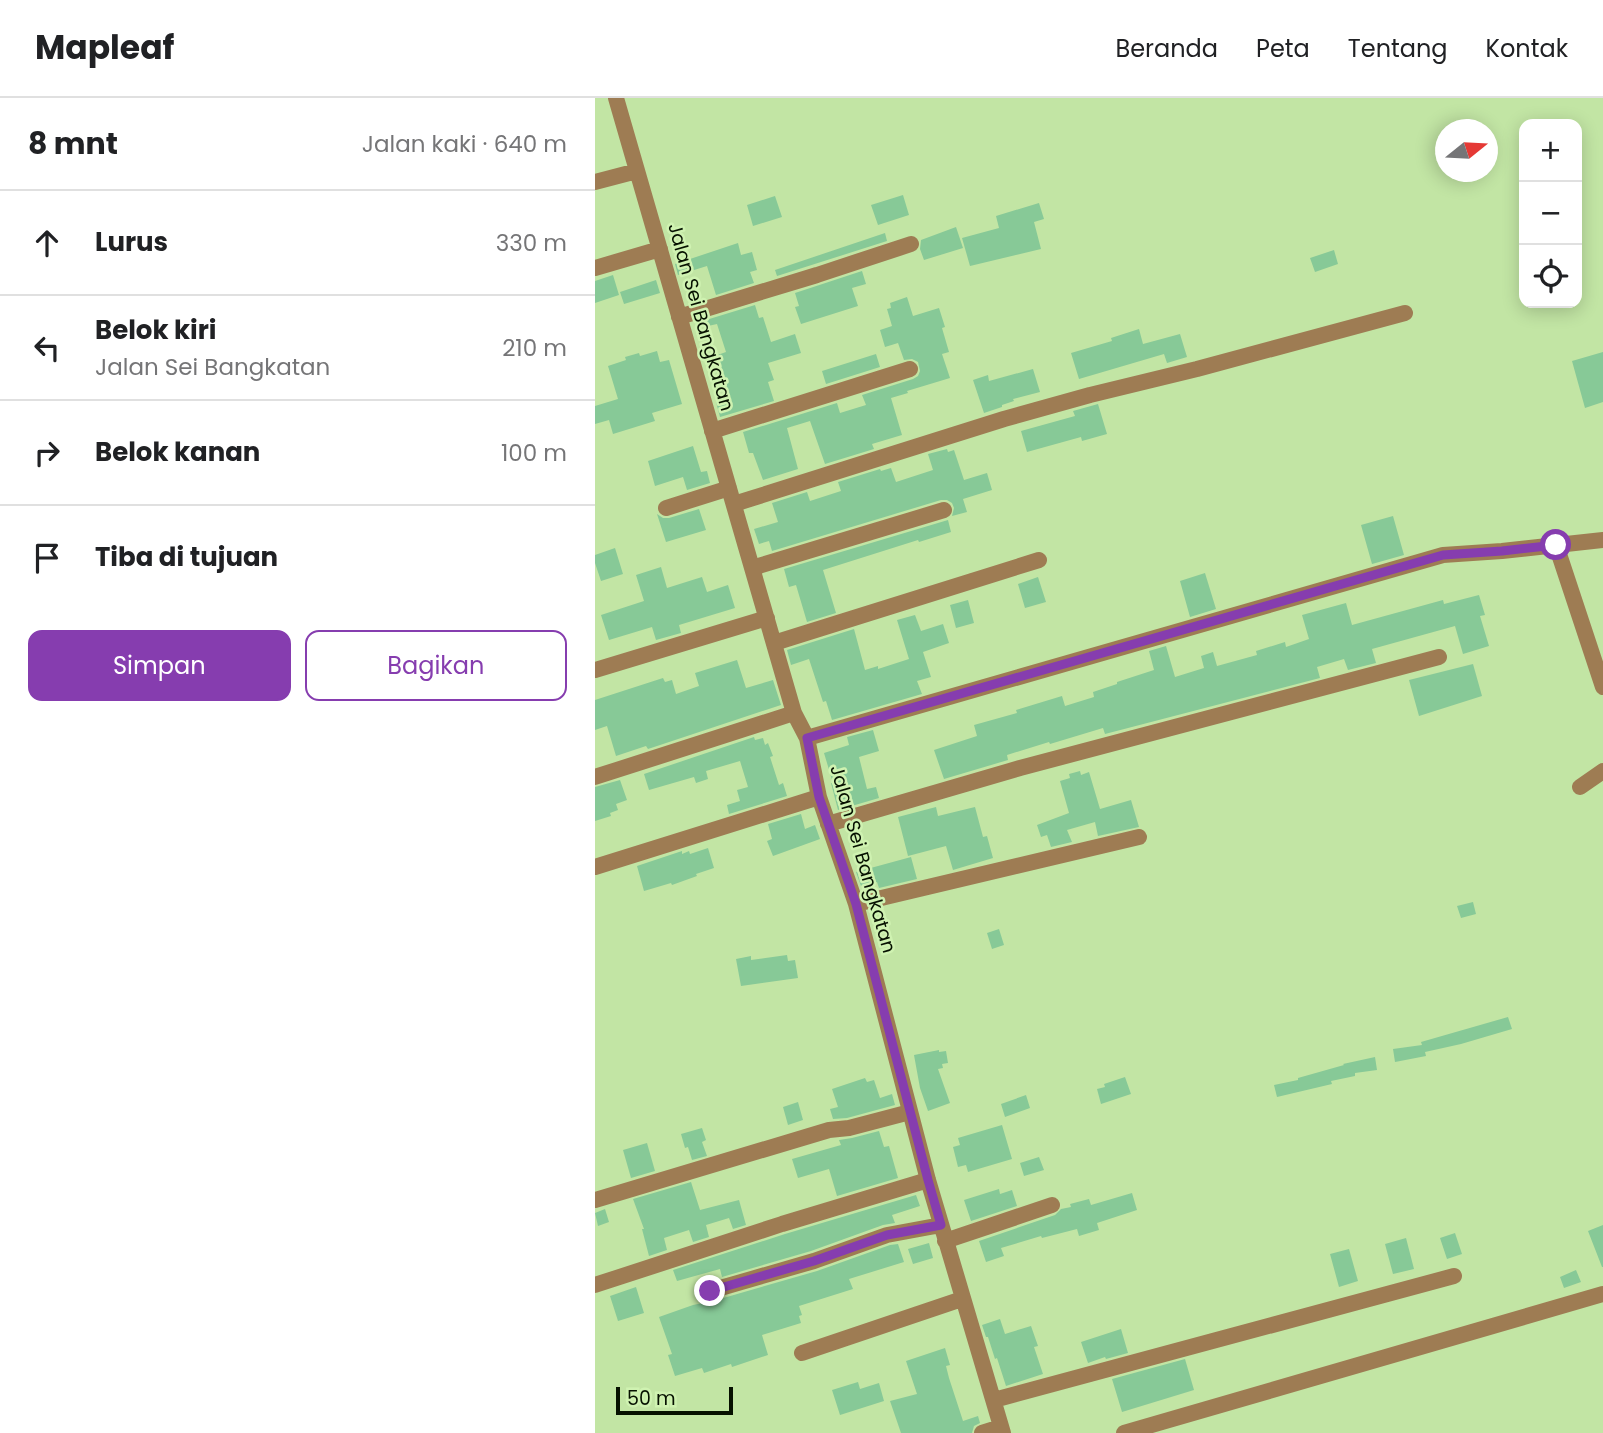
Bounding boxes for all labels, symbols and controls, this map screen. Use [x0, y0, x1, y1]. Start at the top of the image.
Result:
text: Mapleaf [35, 24, 174, 71]
text: Beranda [1115, 32, 1218, 65]
text: Peta [1256, 32, 1310, 65]
text: Tentang [1348, 32, 1448, 65]
text: Kontak [1486, 32, 1568, 65]
north arrow [1435, 119, 1498, 182]
map controls [1519, 119, 1582, 308]
button: + [1519, 119, 1582, 182]
text: 8 mnt [28, 122, 118, 165]
text: Jalan kaki · 640 m [362, 128, 567, 160]
button: − [1519, 182, 1582, 245]
street label: Jalan Sei Bangkatan [661, 220, 741, 414]
icon: ahead [28, 224, 66, 262]
text: Lurus [95, 224, 168, 260]
text: 330 m [496, 227, 567, 259]
button: locate [1519, 245, 1582, 308]
text: Belok kiri [95, 312, 217, 348]
icon: left [28, 329, 66, 367]
text: 210 m [502, 332, 567, 364]
text: Jalan Sei Bangkatan [95, 351, 330, 383]
icon: right [28, 434, 66, 472]
text: Belok kanan [95, 434, 260, 470]
text: 100 m [501, 437, 567, 469]
route start [1540, 529, 1571, 560]
icon: arrive [28, 539, 66, 577]
text: Tiba di tujuan [95, 539, 278, 575]
button: Simpan [28, 630, 291, 701]
button: Bagikan [305, 630, 567, 701]
street label: Jalan Sei Bangkatan [823, 762, 903, 956]
route end [694, 1275, 725, 1306]
scale bar [616, 1384, 733, 1416]
text: 50 m [627, 1385, 676, 1412]

